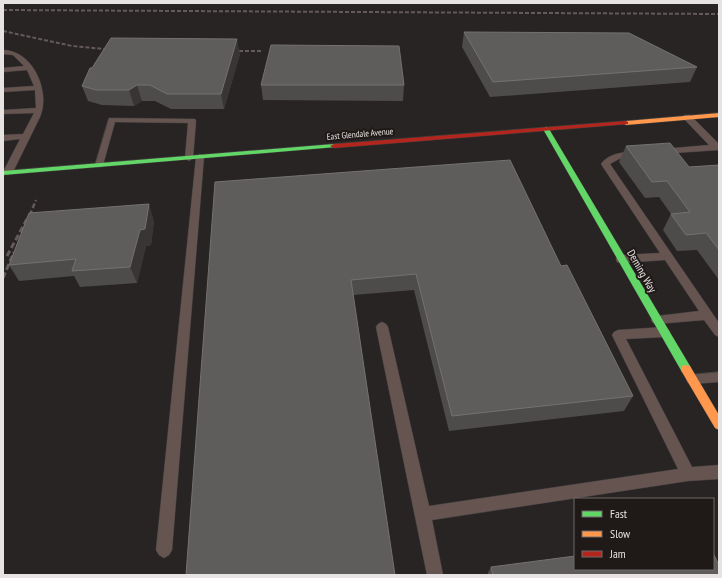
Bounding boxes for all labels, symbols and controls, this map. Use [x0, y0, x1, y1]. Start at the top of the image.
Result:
street label: East Glendale Avenue [326, 125, 394, 142]
street label: Deming Way [624, 247, 660, 296]
legend [574, 498, 714, 570]
text: Fast [610, 506, 628, 521]
text: Slow [610, 526, 631, 541]
text: Jam [609, 546, 626, 561]

